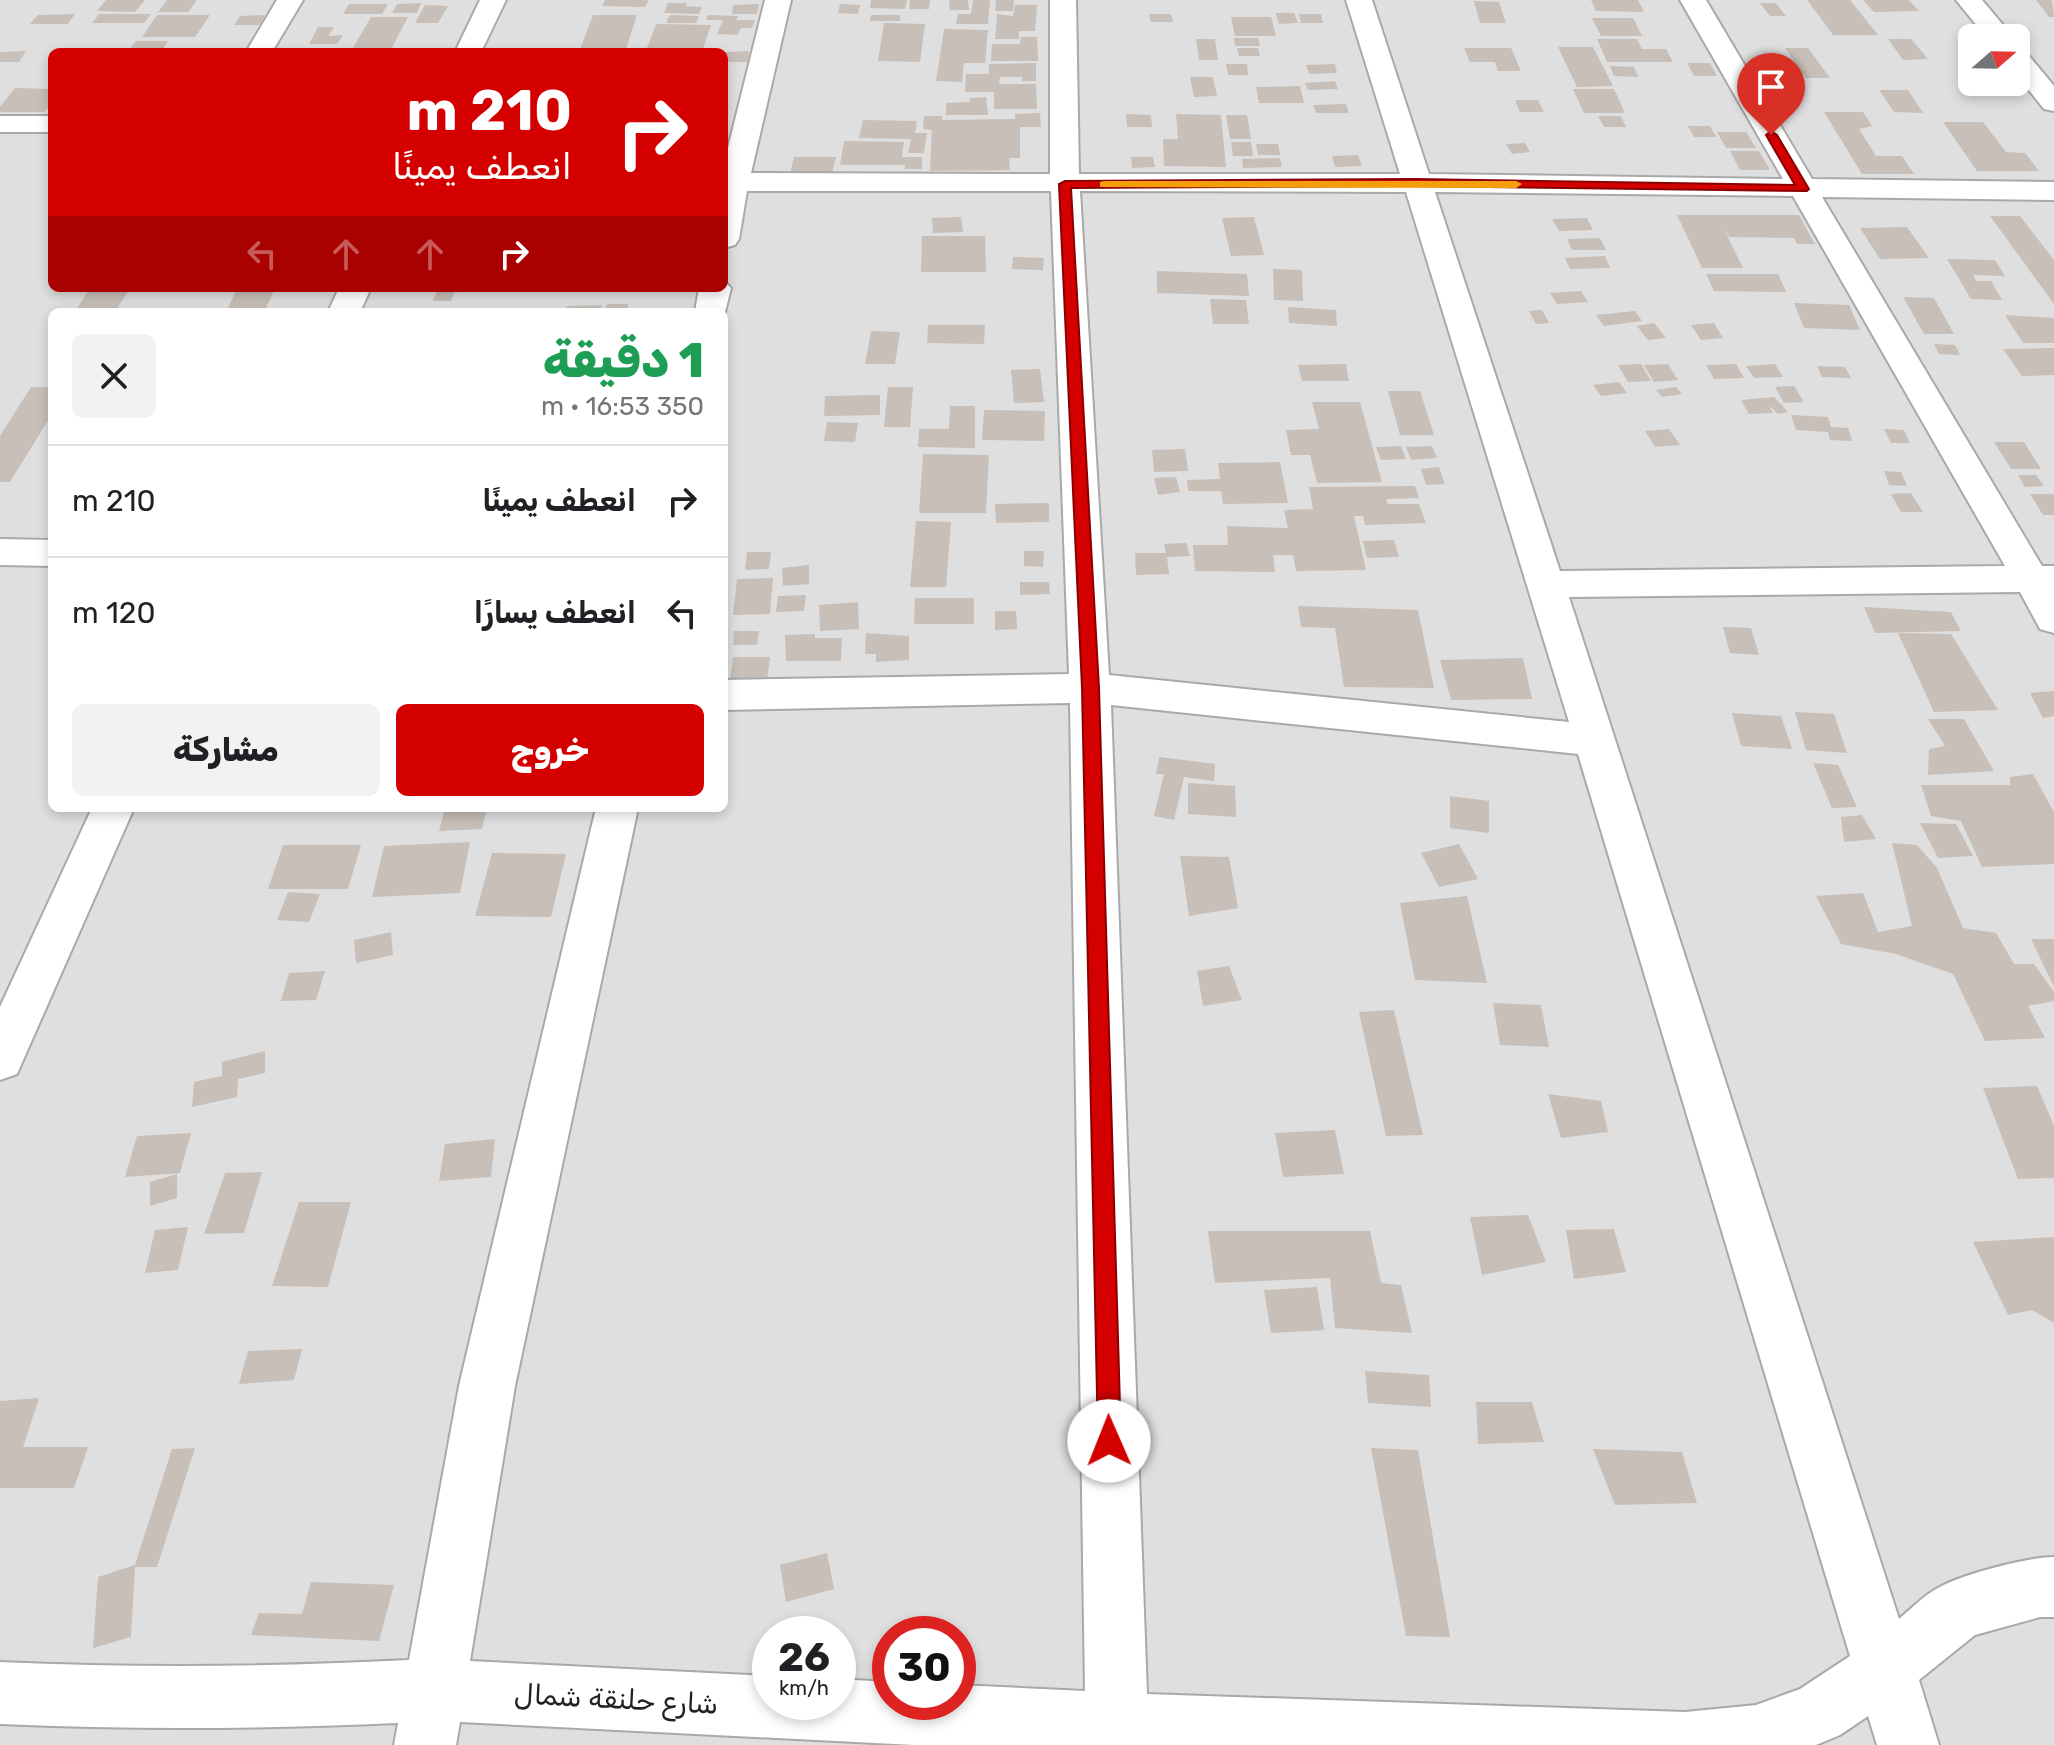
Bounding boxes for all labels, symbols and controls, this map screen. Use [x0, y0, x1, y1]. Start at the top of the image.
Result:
north arrow [1958, 24, 2030, 96]
map controls [1958, 24, 2030, 96]
pin [1737, 53, 1805, 135]
icon: arrive [1749, 65, 1793, 109]
text: 210 m [406, 78, 572, 144]
icon: right [600, 80, 704, 184]
text: انعطف يمينًا [392, 145, 572, 188]
icon: left [240, 232, 284, 276]
icon: ahead [324, 232, 368, 276]
icon: ahead [408, 232, 452, 276]
icon: right [492, 232, 536, 276]
text: 1 دقيقة [543, 332, 704, 389]
button: close [72, 334, 156, 418]
text: 350 m · 16:53 [541, 391, 704, 422]
icon: right [660, 479, 704, 523]
text: 210 m [72, 483, 156, 519]
text: انعطف يمينًا [482, 483, 636, 519]
icon: left [660, 591, 704, 635]
text: 120 m [72, 595, 156, 631]
text: انعطف يسارًا [474, 595, 636, 631]
button: مشاركة [72, 704, 380, 796]
button: خروج [396, 704, 704, 796]
position arrow [1067, 1399, 1151, 1483]
speed limit sign: 30 [872, 1616, 976, 1720]
text: 26 [778, 1634, 830, 1681]
text: km/h [779, 1676, 829, 1700]
street label: شارع حلنقة شمال [513, 1677, 719, 1724]

